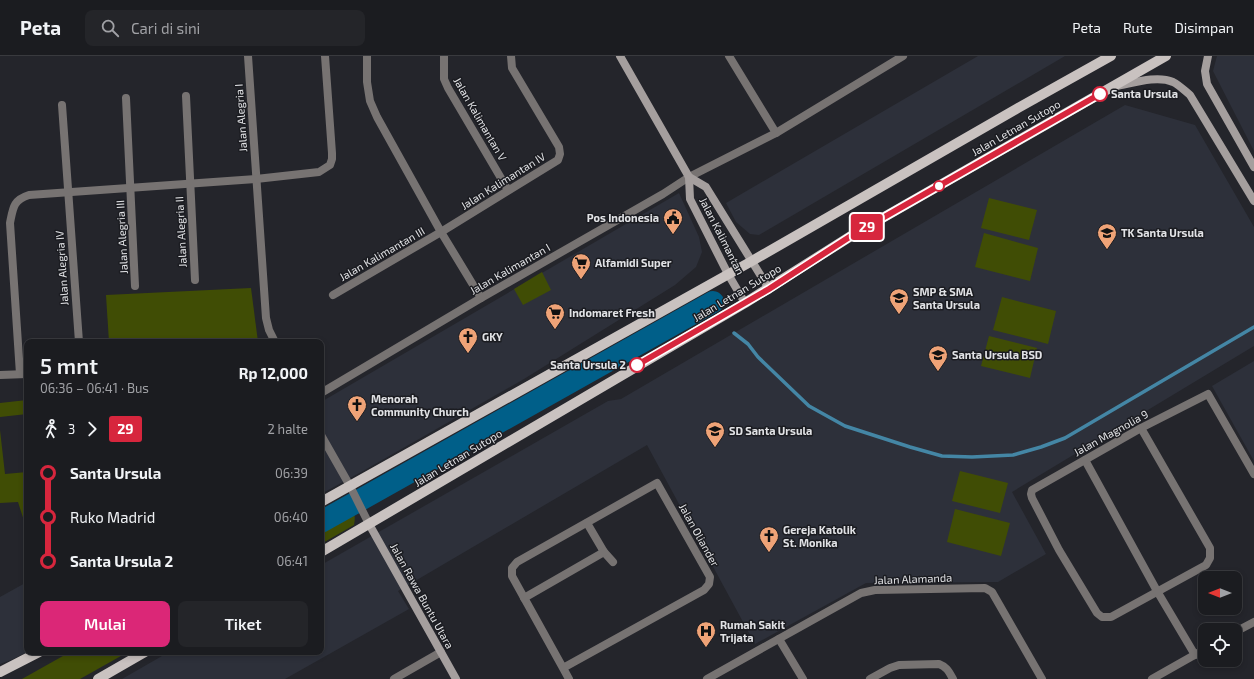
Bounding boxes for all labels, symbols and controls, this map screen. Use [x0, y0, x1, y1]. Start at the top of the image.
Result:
search box [85, 10, 365, 46]
text: Peta [20, 16, 61, 39]
icon: search [99, 17, 121, 39]
text: Cari di sini [131, 19, 200, 37]
text: Peta [1072, 19, 1101, 36]
text: Rute [1123, 19, 1152, 36]
text: Disimpan [1174, 19, 1234, 36]
street label: Jalan Kalimantan V [451, 75, 510, 163]
street label: Jalan Alegria I [232, 83, 249, 153]
marker: Santa Ursula [1092, 86, 1108, 102]
place label: Santa Ursula [1111, 87, 1178, 100]
street label: Jalan Letnan Sutopo [969, 97, 1062, 158]
street label: Jalan Kalimantan IV [458, 149, 548, 212]
unlabelled marker [933, 180, 945, 192]
street label: Jalan Kalimantan [697, 195, 748, 277]
street label: Jalan Alegria II [172, 196, 189, 268]
street label: Jalan Alegria III [113, 200, 130, 274]
public building icon: Pos Indonesia [662, 207, 684, 235]
place label: Pos Indonesia [587, 211, 659, 224]
line badge: 29 [849, 214, 885, 240]
text: 29 [859, 218, 875, 235]
school or university icon: TK Santa Ursula [1096, 222, 1118, 250]
street label: Jalan Kalimantan III [337, 224, 427, 283]
place label: TK Santa Ursula [1121, 226, 1204, 239]
street label: Jalan Alegria IV [52, 230, 71, 306]
street label: Jalan Kalimantan I [467, 240, 552, 297]
supermarket icon: Alfamidi Super [570, 252, 592, 280]
place label: Alfamidi Super [595, 256, 672, 269]
street label: Jalan Letnan Sutopo [690, 261, 783, 324]
place label: SMP & SMA Santa Ursula [913, 285, 980, 311]
school or university icon: SMP & SMA Santa Ursula [888, 287, 910, 315]
supermarket icon: Indomaret Fresh [544, 302, 566, 330]
place label: Indomaret Fresh [569, 306, 655, 319]
church icon: GKY [457, 326, 479, 354]
place label: GKY [482, 330, 503, 343]
school or university icon: Santa Ursula BSD [927, 344, 949, 372]
place label: Santa Ursula BSD [952, 348, 1042, 361]
text: 5 mnt [40, 352, 98, 378]
marker: Santa Ursula 2 [629, 357, 645, 373]
place label: Santa Ursula 2 [550, 358, 626, 371]
text: Rp 12,000 [239, 364, 308, 382]
text: 06:36 – 06:41 · Bus [40, 380, 149, 396]
place label: Menorah Community Church [371, 392, 469, 419]
church icon: Menorah Community Church [346, 394, 368, 422]
street label: Jalan Magnolia 9 [1071, 407, 1150, 458]
icon: walk [40, 418, 62, 440]
icon: forward [81, 418, 103, 440]
text: 29 [117, 420, 134, 437]
school or university icon: SD Santa Ursula [704, 420, 726, 448]
text: 3 [68, 421, 75, 437]
text: 2 halte [267, 421, 308, 437]
place label: SD Santa Ursula [729, 424, 812, 437]
street label: Jalan Letnan Sutopo [411, 426, 504, 489]
text: Santa Ursula [70, 464, 161, 482]
text: 06:39 [275, 465, 308, 481]
street label: Jalan Oliander [677, 501, 722, 569]
text: Ruko Madrid [70, 508, 155, 526]
text: 06:40 [274, 509, 308, 525]
place label: Gereja Katolik St. Monika [783, 523, 857, 549]
church icon: Gereja Katolik St. Monika [758, 525, 780, 553]
street label: Jalan Rawa Buntu Utara [388, 541, 457, 651]
text: Santa Ursula 2 [70, 552, 173, 570]
text: 06:41 [276, 553, 308, 569]
street label: Jalan Alamanda [874, 571, 952, 586]
north arrow [1198, 571, 1242, 615]
map controls [1198, 571, 1242, 667]
button: Mulai [40, 601, 170, 647]
button: Tiket [178, 601, 308, 647]
place label: Rumah Sakit Trijata [720, 618, 785, 645]
hospital icon: Rumah Sakit Trijata [695, 620, 717, 648]
button: locate [1198, 623, 1242, 667]

